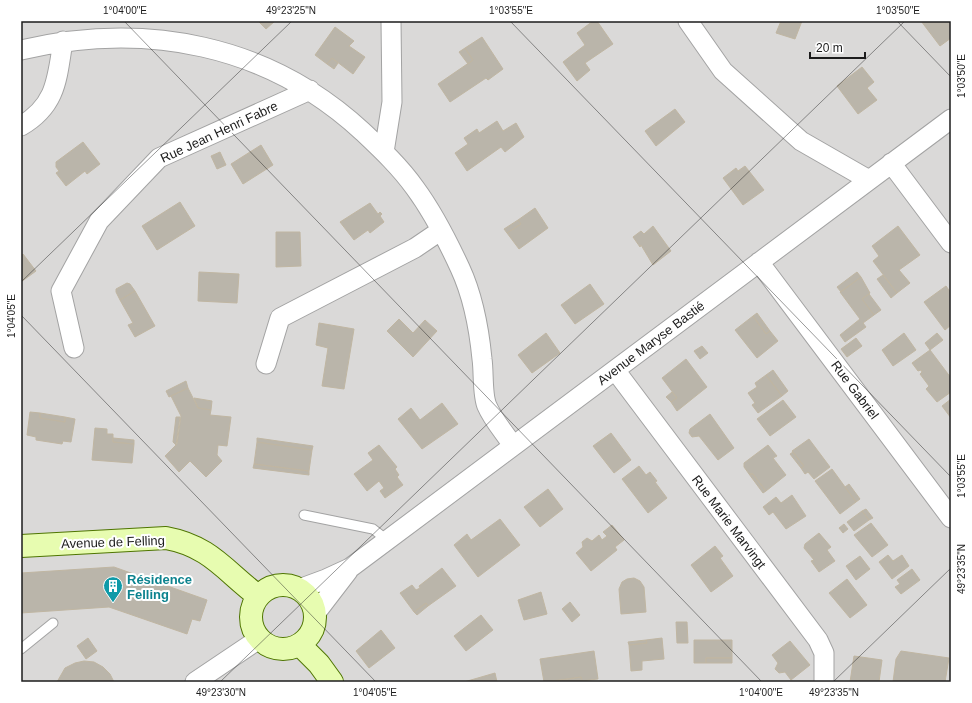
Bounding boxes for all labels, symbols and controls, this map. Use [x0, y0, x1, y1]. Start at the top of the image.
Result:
text: 1°04'00"E [103, 5, 147, 16]
text: 49°23'25"N [266, 5, 316, 16]
text: 1°03'55"E [489, 5, 533, 16]
text: 1°03'50"E [876, 5, 920, 16]
scale bar [810, 34, 865, 60]
text: 20 m [816, 41, 843, 55]
text: 1°03'50"E [956, 54, 967, 98]
street label: Rue Jean Henri Fabre [158, 98, 280, 166]
text: 1°04'05"E [6, 294, 17, 338]
street label: Avenue Maryse Bastié [595, 298, 707, 388]
street label: Rue Gabriel [828, 358, 882, 422]
text: 1°03'55"E [956, 454, 967, 498]
street label: Rue Marie Marvingt [689, 472, 769, 572]
street label: Avenue de Felling [61, 533, 165, 551]
text: 49°23'35"N [956, 544, 967, 594]
place label: Résidence Felling [127, 572, 192, 602]
building icon: Résidence Felling [102, 575, 124, 603]
text: 49°23'30"N [196, 687, 246, 698]
text: 1°04'05"E [353, 687, 397, 698]
text: 1°04'00"E [739, 687, 783, 698]
text: 49°23'35"N [809, 687, 859, 698]

